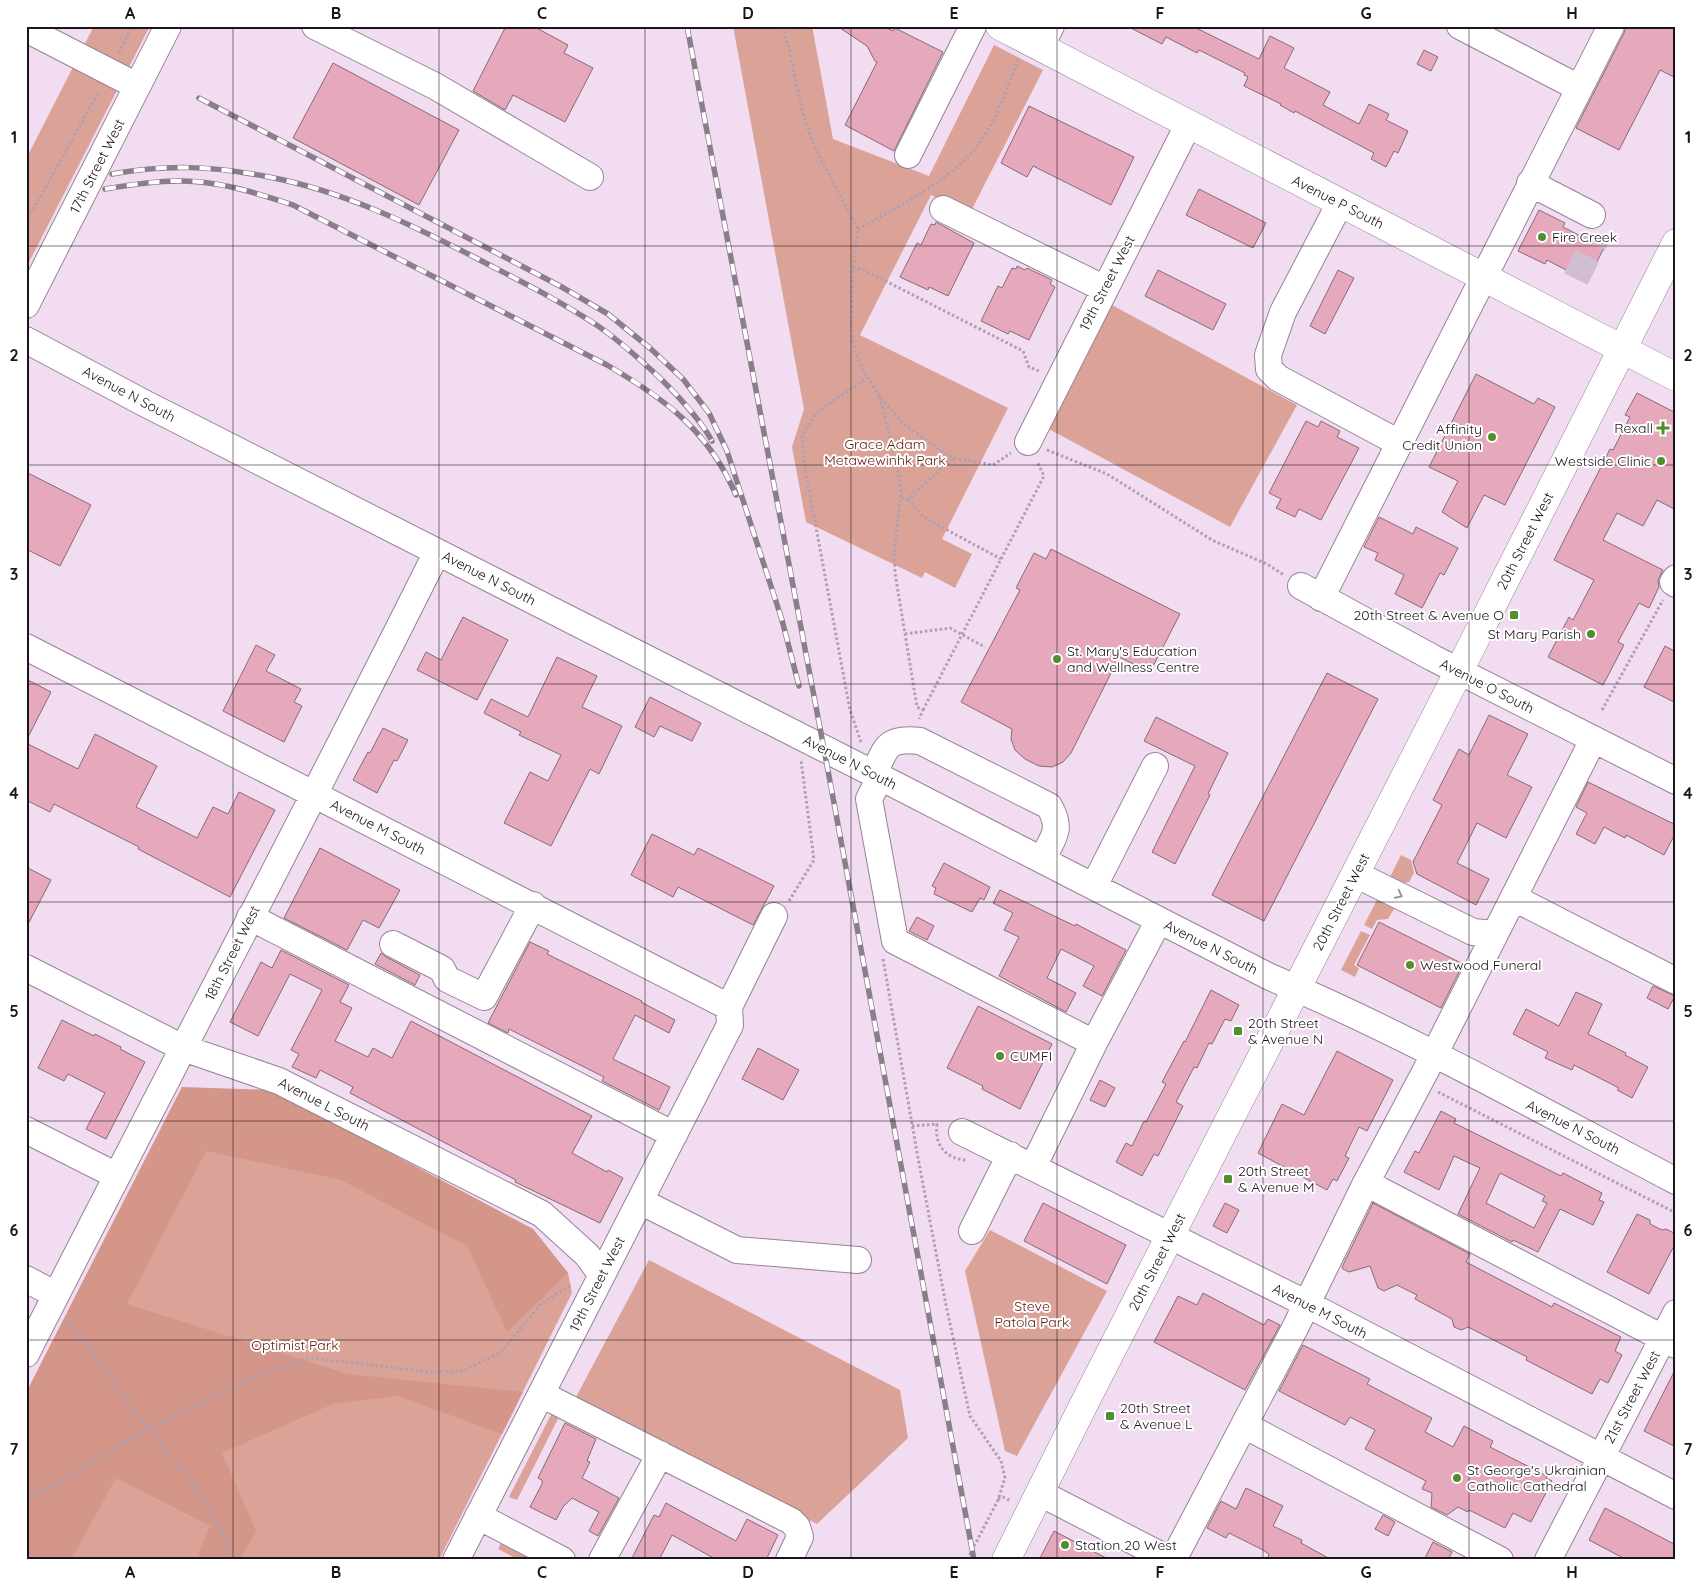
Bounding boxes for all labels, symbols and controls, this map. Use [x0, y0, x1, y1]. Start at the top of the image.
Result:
text: A [125, 3, 136, 23]
text: B [331, 3, 341, 23]
text: C [537, 3, 547, 23]
text: D [742, 3, 754, 23]
text: E [949, 3, 959, 23]
text: F [1156, 3, 1165, 23]
text: G [1360, 3, 1372, 23]
text: H [1566, 3, 1578, 23]
street label: 17th Street West [65, 116, 129, 216]
text: 1 [11, 127, 17, 147]
text: 1 [1685, 127, 1691, 147]
street label: Avenue P South [1289, 171, 1387, 233]
place label: Fire Creek [1552, 228, 1617, 246]
marker: Fire Creek [1536, 231, 1548, 243]
street label: 19th Street West [1075, 232, 1139, 333]
text: 2 [9, 345, 19, 365]
text: 2 [1683, 345, 1693, 365]
street label: Avenue N South [79, 362, 179, 426]
place label: Rexall [1614, 419, 1653, 437]
place label: Affinity Credit Union [1402, 420, 1482, 454]
marker: Rexall [1657, 422, 1669, 434]
marker: Affinity Credit Union [1486, 431, 1498, 443]
park label: Grace Adam Metawewinhk Park [824, 435, 946, 469]
place label: Westside Clinic [1555, 452, 1651, 470]
marker: Westside Clinic [1655, 455, 1667, 467]
street label: 20th Street West [1493, 489, 1557, 593]
street label: Avenue N South [439, 547, 539, 609]
text: 3 [10, 564, 18, 584]
text: 3 [1684, 564, 1692, 584]
place label: 20th Street & Avenue O [1354, 606, 1504, 624]
marker: 20th Street & Avenue O [1508, 609, 1520, 621]
place label: St Mary Parish [1488, 625, 1581, 643]
marker: St Mary Parish [1585, 628, 1597, 640]
place label: St. Mary's Education and Wellness Centre [1067, 642, 1199, 676]
marker: St. Mary's Education and Wellness Centre [1051, 653, 1063, 665]
street label: Avenue O South [1437, 655, 1537, 717]
street label: Avenue N South [800, 731, 900, 793]
text: 4 [9, 783, 19, 803]
text: 4 [1683, 783, 1693, 803]
street label: Avenue M South [328, 795, 428, 859]
street label: 20th Street West [1309, 850, 1373, 954]
one-way arrow [1394, 889, 1403, 900]
street label: 18th Street West [200, 902, 264, 1003]
street label: Avenue N South [1161, 916, 1261, 978]
place label: Westwood Funeral [1420, 956, 1541, 974]
marker: Westwood Funeral [1404, 959, 1416, 971]
text: 5 [9, 1001, 19, 1021]
text: 5 [1683, 1001, 1693, 1021]
place label: 20th Street & Avenue N [1248, 1014, 1323, 1048]
marker: 20th Street & Avenue N [1232, 1025, 1244, 1037]
place label: CUMFI [1010, 1047, 1052, 1065]
marker: CUMFI [994, 1050, 1006, 1062]
street label: Avenue L South [275, 1073, 373, 1135]
street label: Avenue N South [1523, 1096, 1623, 1158]
place label: 20th Street & Avenue M [1238, 1162, 1315, 1196]
marker: 20th Street & Avenue M [1222, 1173, 1234, 1185]
street label: 20th Street West [1125, 1210, 1189, 1314]
text: 6 [10, 1220, 19, 1240]
text: 6 [1684, 1220, 1693, 1240]
street label: 19th Street West [565, 1233, 629, 1334]
street label: Avenue M South [1270, 1279, 1370, 1343]
park label: Steve Patola Park [994, 1297, 1070, 1331]
park label: Optimist Park [251, 1336, 339, 1354]
street label: 21st Street West [1600, 1347, 1664, 1447]
place label: 20th Street & Avenue L [1120, 1399, 1193, 1433]
marker: 20th Street & Avenue L [1104, 1410, 1116, 1422]
text: 7 [10, 1439, 19, 1459]
text: 7 [1684, 1439, 1693, 1459]
place label: St George's Ukrainian Catholic Cathedral [1467, 1461, 1606, 1495]
marker: St George's Ukrainian Catholic Cathedral [1451, 1472, 1463, 1484]
place label: Station 20 West [1075, 1536, 1177, 1554]
marker: Station 20 West [1059, 1539, 1071, 1551]
text: A [125, 1562, 136, 1582]
text: B [331, 1562, 341, 1582]
text: C [537, 1562, 547, 1582]
text: D [742, 1562, 754, 1582]
text: E [949, 1562, 959, 1582]
text: F [1156, 1562, 1165, 1582]
text: G [1360, 1562, 1372, 1582]
text: H [1566, 1562, 1578, 1582]

